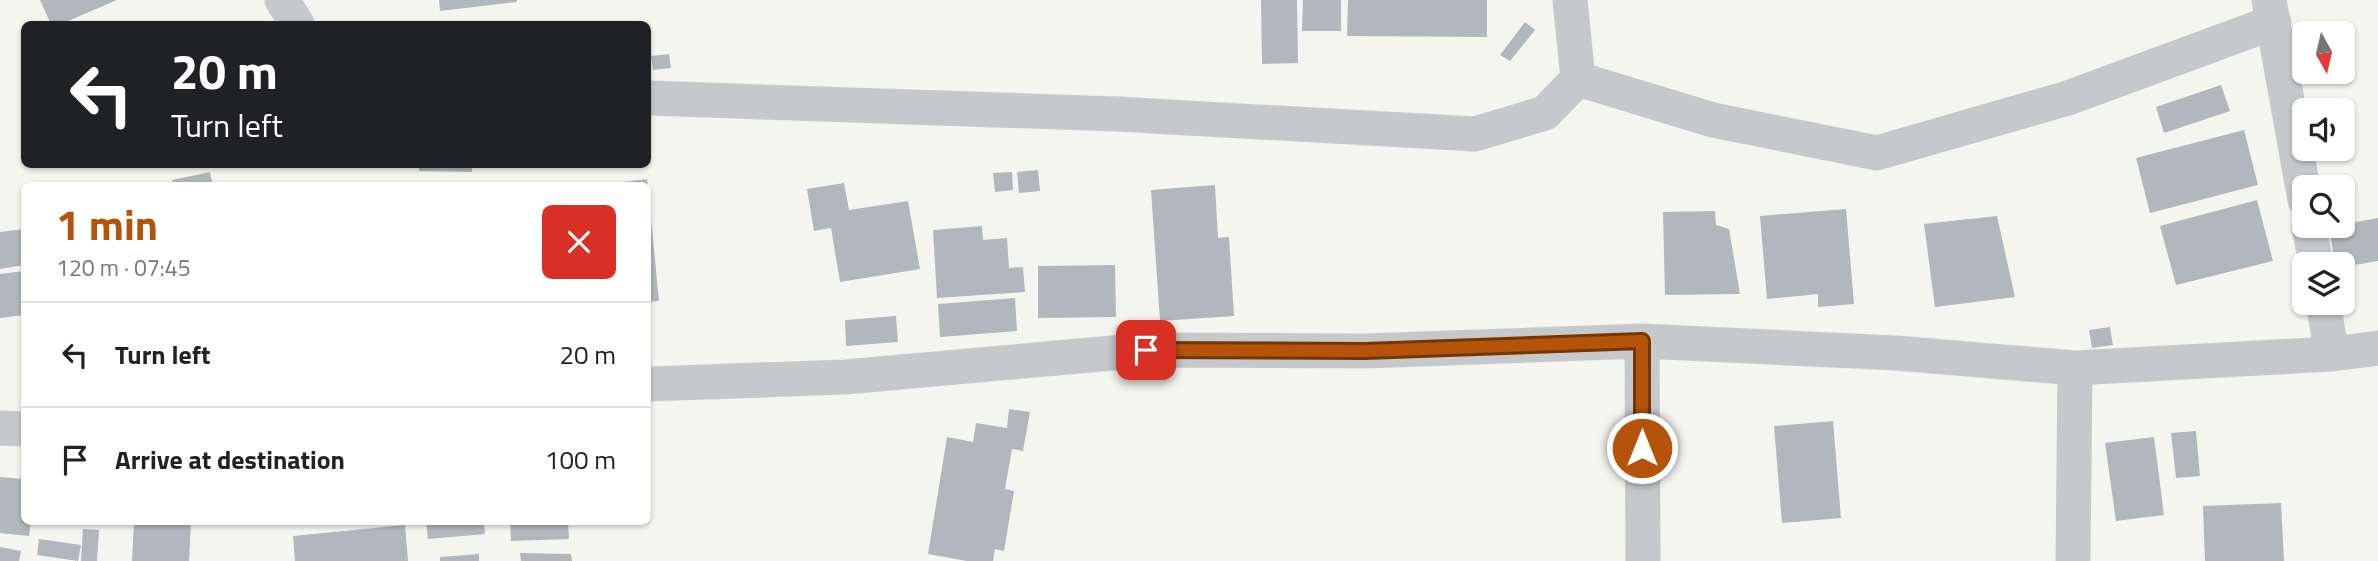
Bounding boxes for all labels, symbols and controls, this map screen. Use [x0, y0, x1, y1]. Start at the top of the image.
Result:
north arrow [2292, 21, 2356, 84]
map controls [2292, 21, 2355, 315]
text: 20 m [171, 33, 278, 108]
icon: left [56, 49, 147, 140]
button: sound [2292, 98, 2355, 161]
text: Turn left [171, 101, 283, 149]
button: search [2292, 175, 2355, 238]
text: 1 min [56, 192, 158, 256]
button: close [542, 205, 616, 279]
text: 120 m · 07:45 [56, 250, 191, 285]
button: layers [2292, 252, 2355, 315]
pin [1116, 320, 1176, 380]
icon: arrive [1127, 331, 1165, 369]
text: Turn left [115, 335, 210, 374]
text: 20 m [559, 335, 616, 374]
icon: left [56, 336, 94, 374]
position arrow [1605, 411, 1679, 485]
text: Arrive at destination [115, 440, 345, 479]
text: 100 m [545, 440, 616, 479]
icon: arrive [56, 441, 94, 479]

